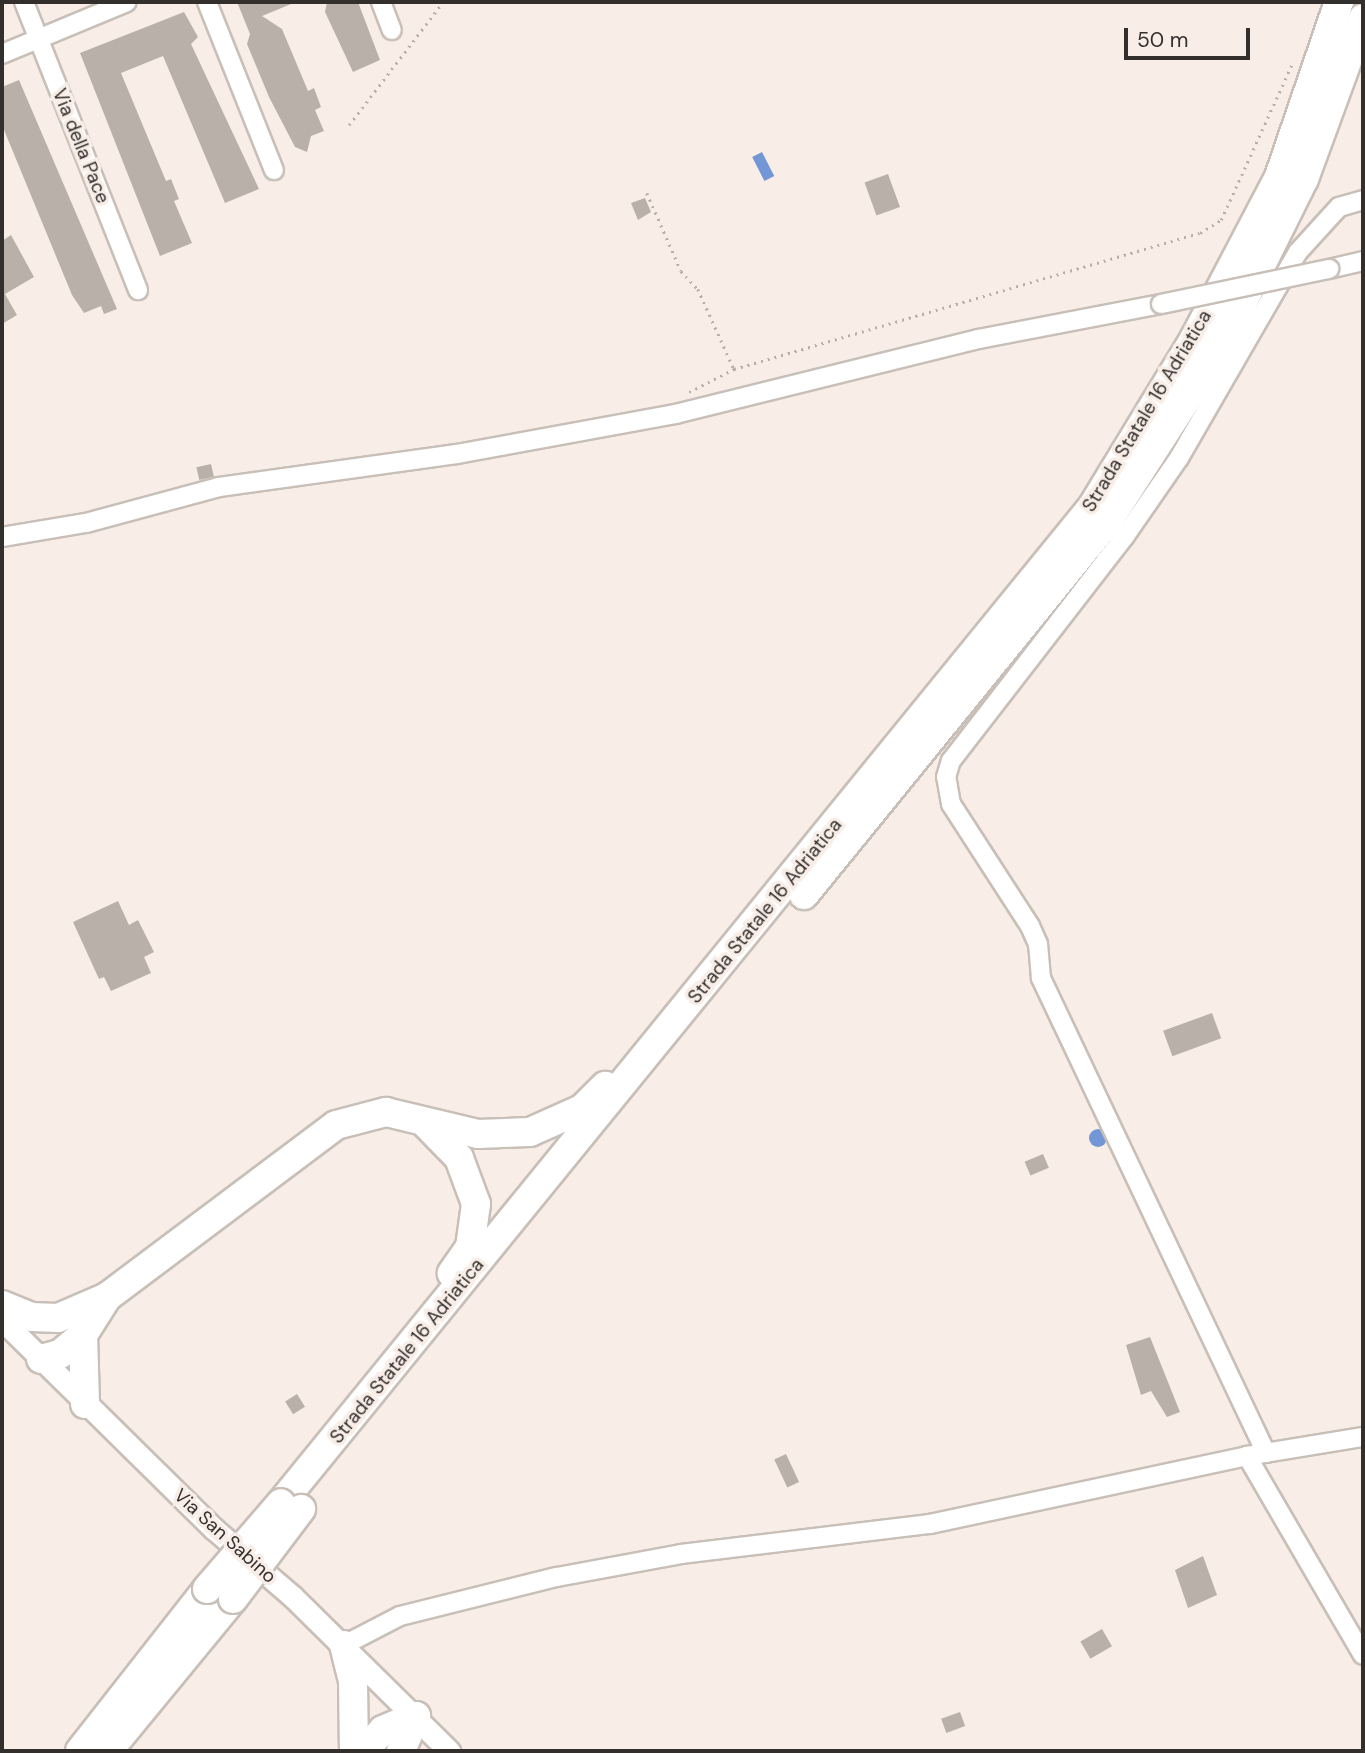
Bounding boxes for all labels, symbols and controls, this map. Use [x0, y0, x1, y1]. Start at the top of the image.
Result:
scale bar [1127, 14, 1253, 58]
text: 50 m [1137, 26, 1188, 54]
street label: Via della Pace [48, 85, 114, 207]
street label: Strada Statale 16 Adriatica [1078, 306, 1216, 516]
street label: Strada Statale 16 Adriatica [683, 814, 847, 1008]
street label: Strada Statale 16 Adriatica [325, 1254, 489, 1448]
street label: Via San Sabino [169, 1484, 281, 1588]

